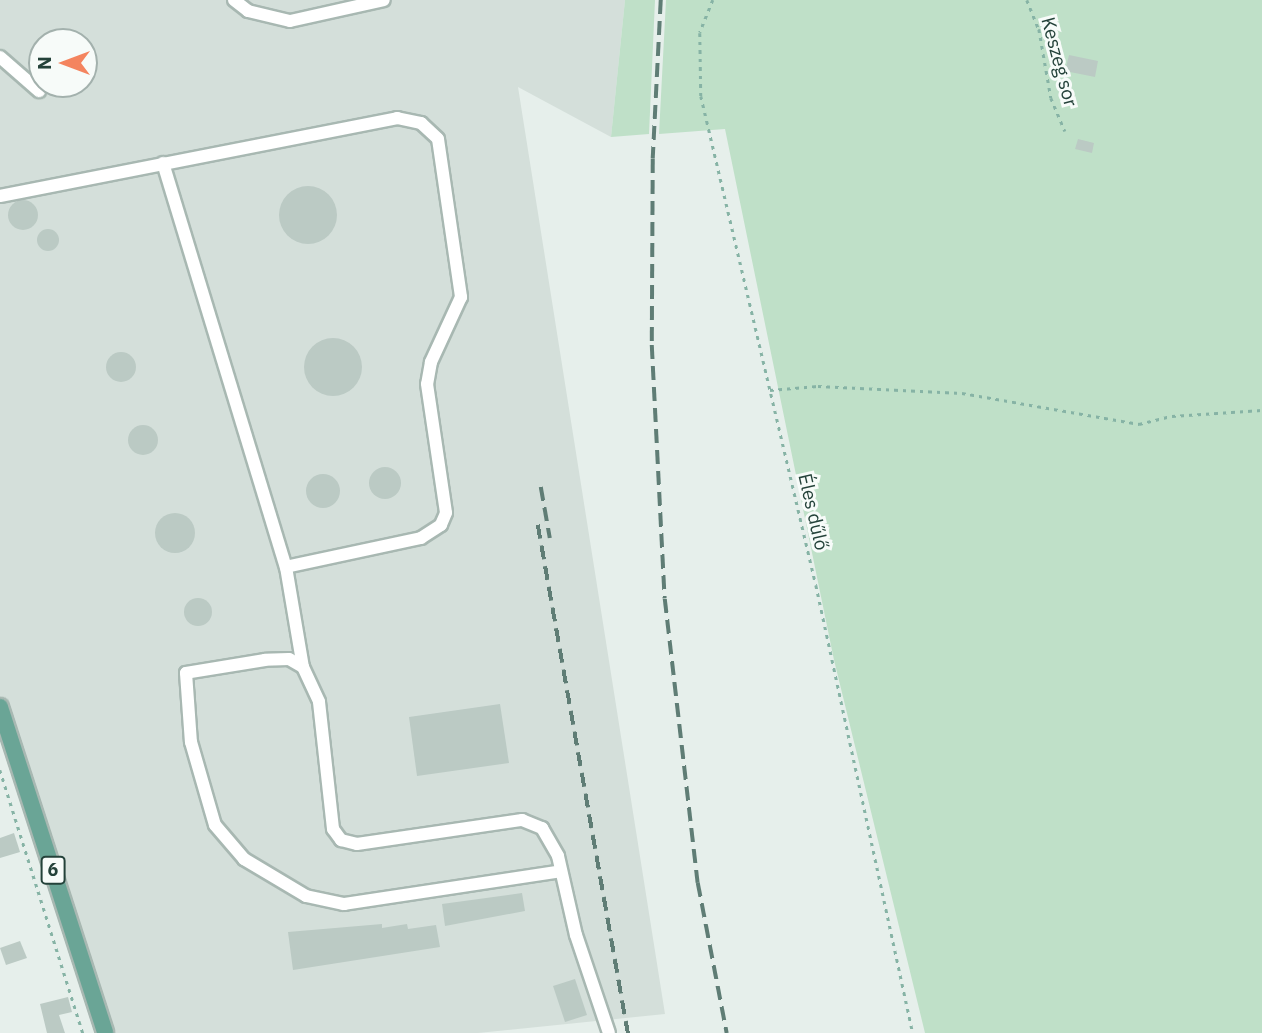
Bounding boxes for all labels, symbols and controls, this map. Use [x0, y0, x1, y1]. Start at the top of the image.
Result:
street label: Keszeg sor [1036, 15, 1082, 109]
north arrow [28, 28, 98, 98]
text: N [32, 56, 56, 70]
street label: Éles dűlő [793, 471, 833, 553]
road number: 6 [39, 856, 67, 884]

